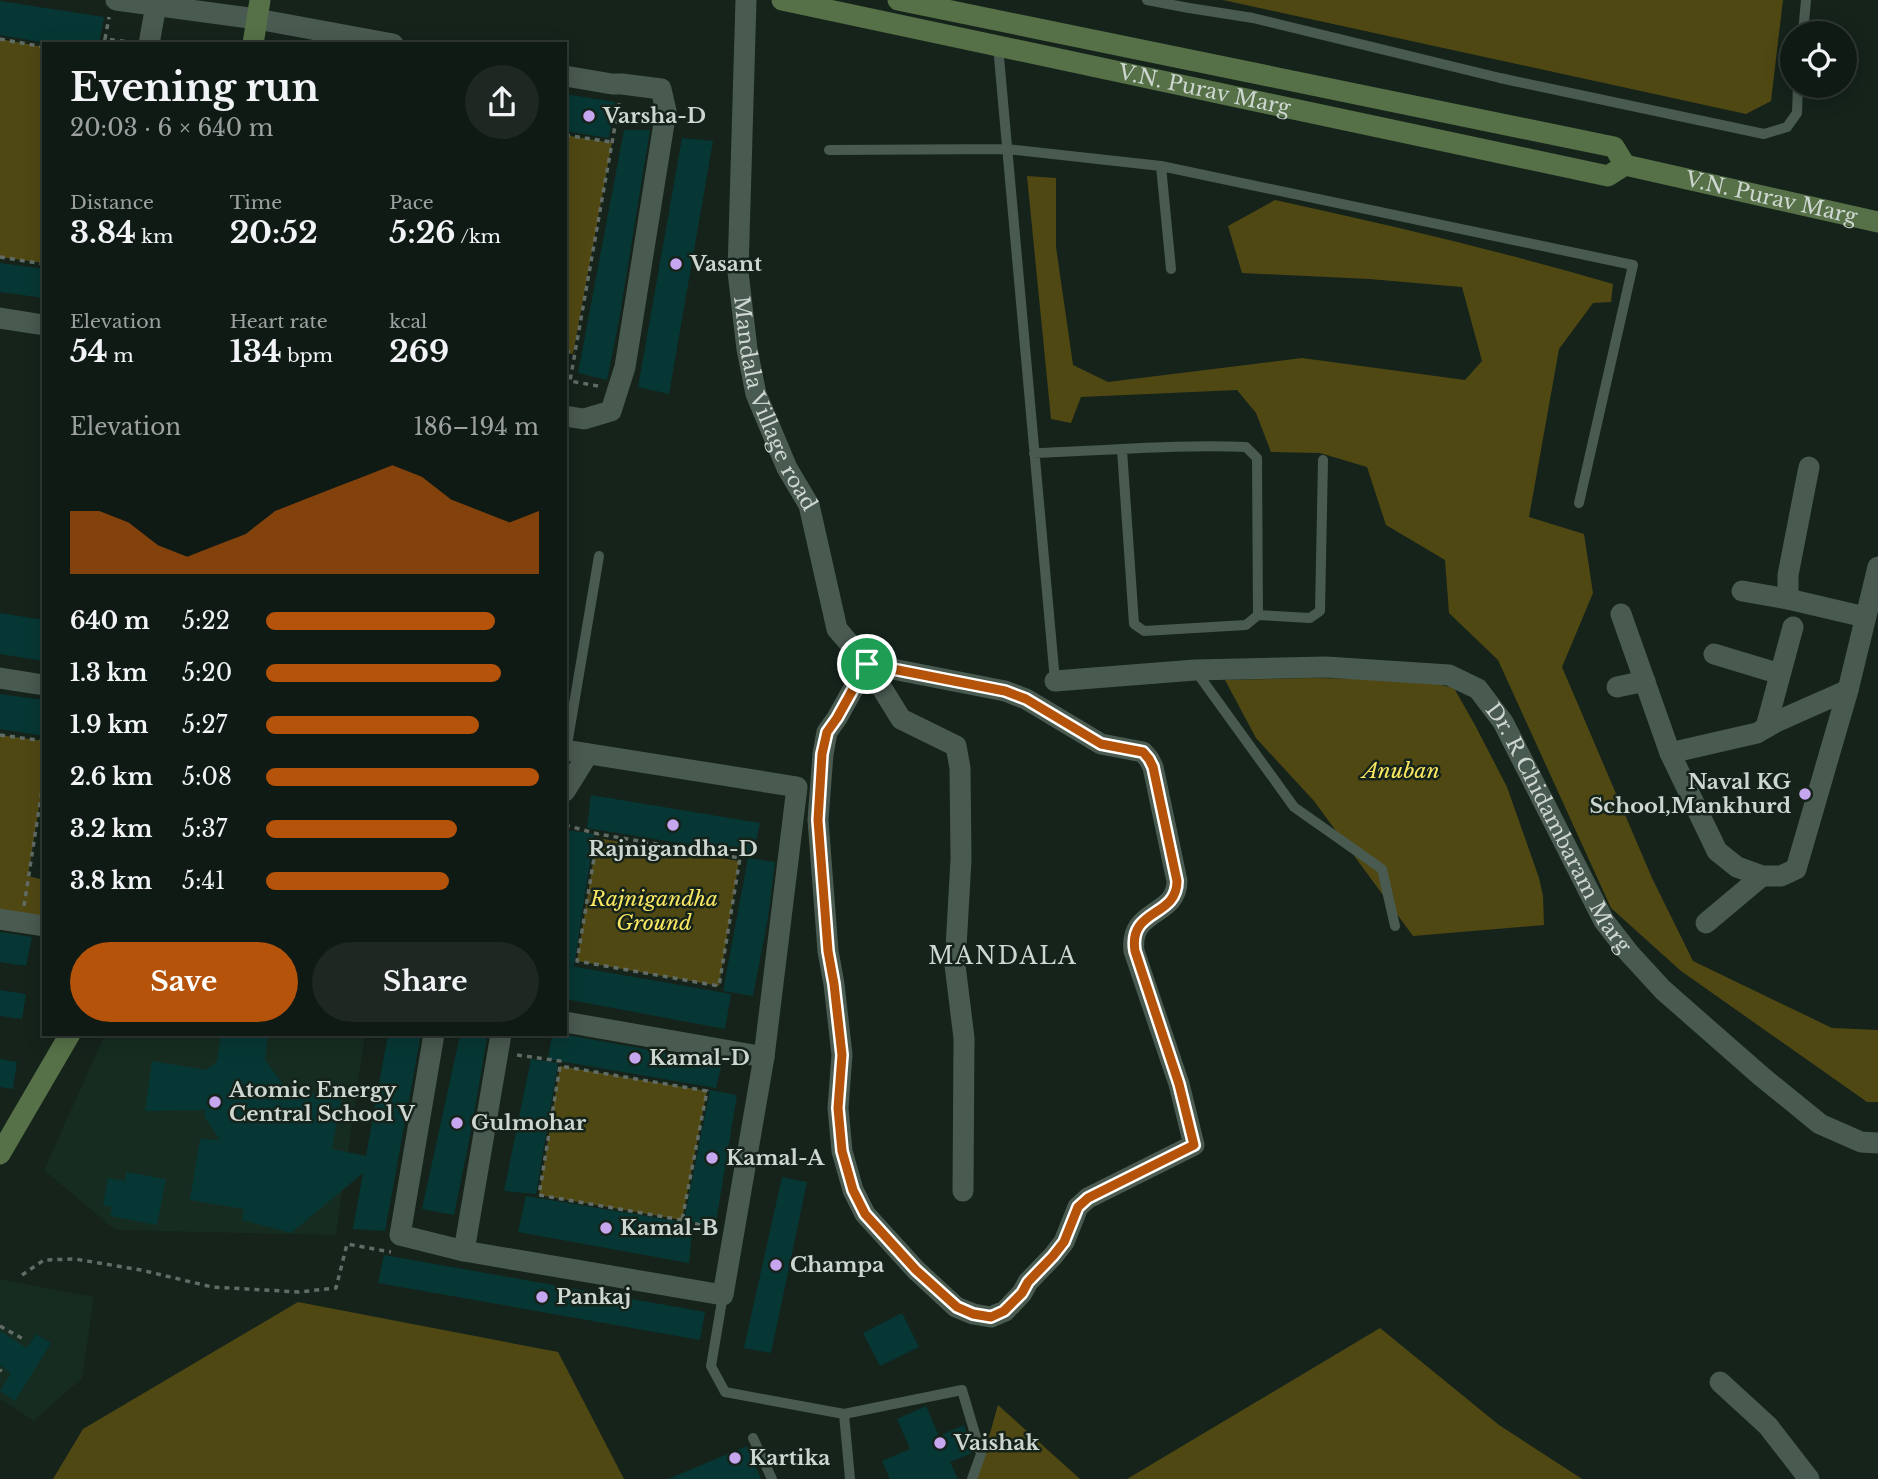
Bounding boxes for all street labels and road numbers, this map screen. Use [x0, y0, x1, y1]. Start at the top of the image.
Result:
street label: V.N. Purav Marg [1115, 59, 1293, 121]
street label: V.N. Purav Marg [1682, 166, 1860, 230]
street label: Mandala Village road [728, 295, 823, 516]
street label: Dr. R Chidambaram Marg [1480, 698, 1637, 958]

